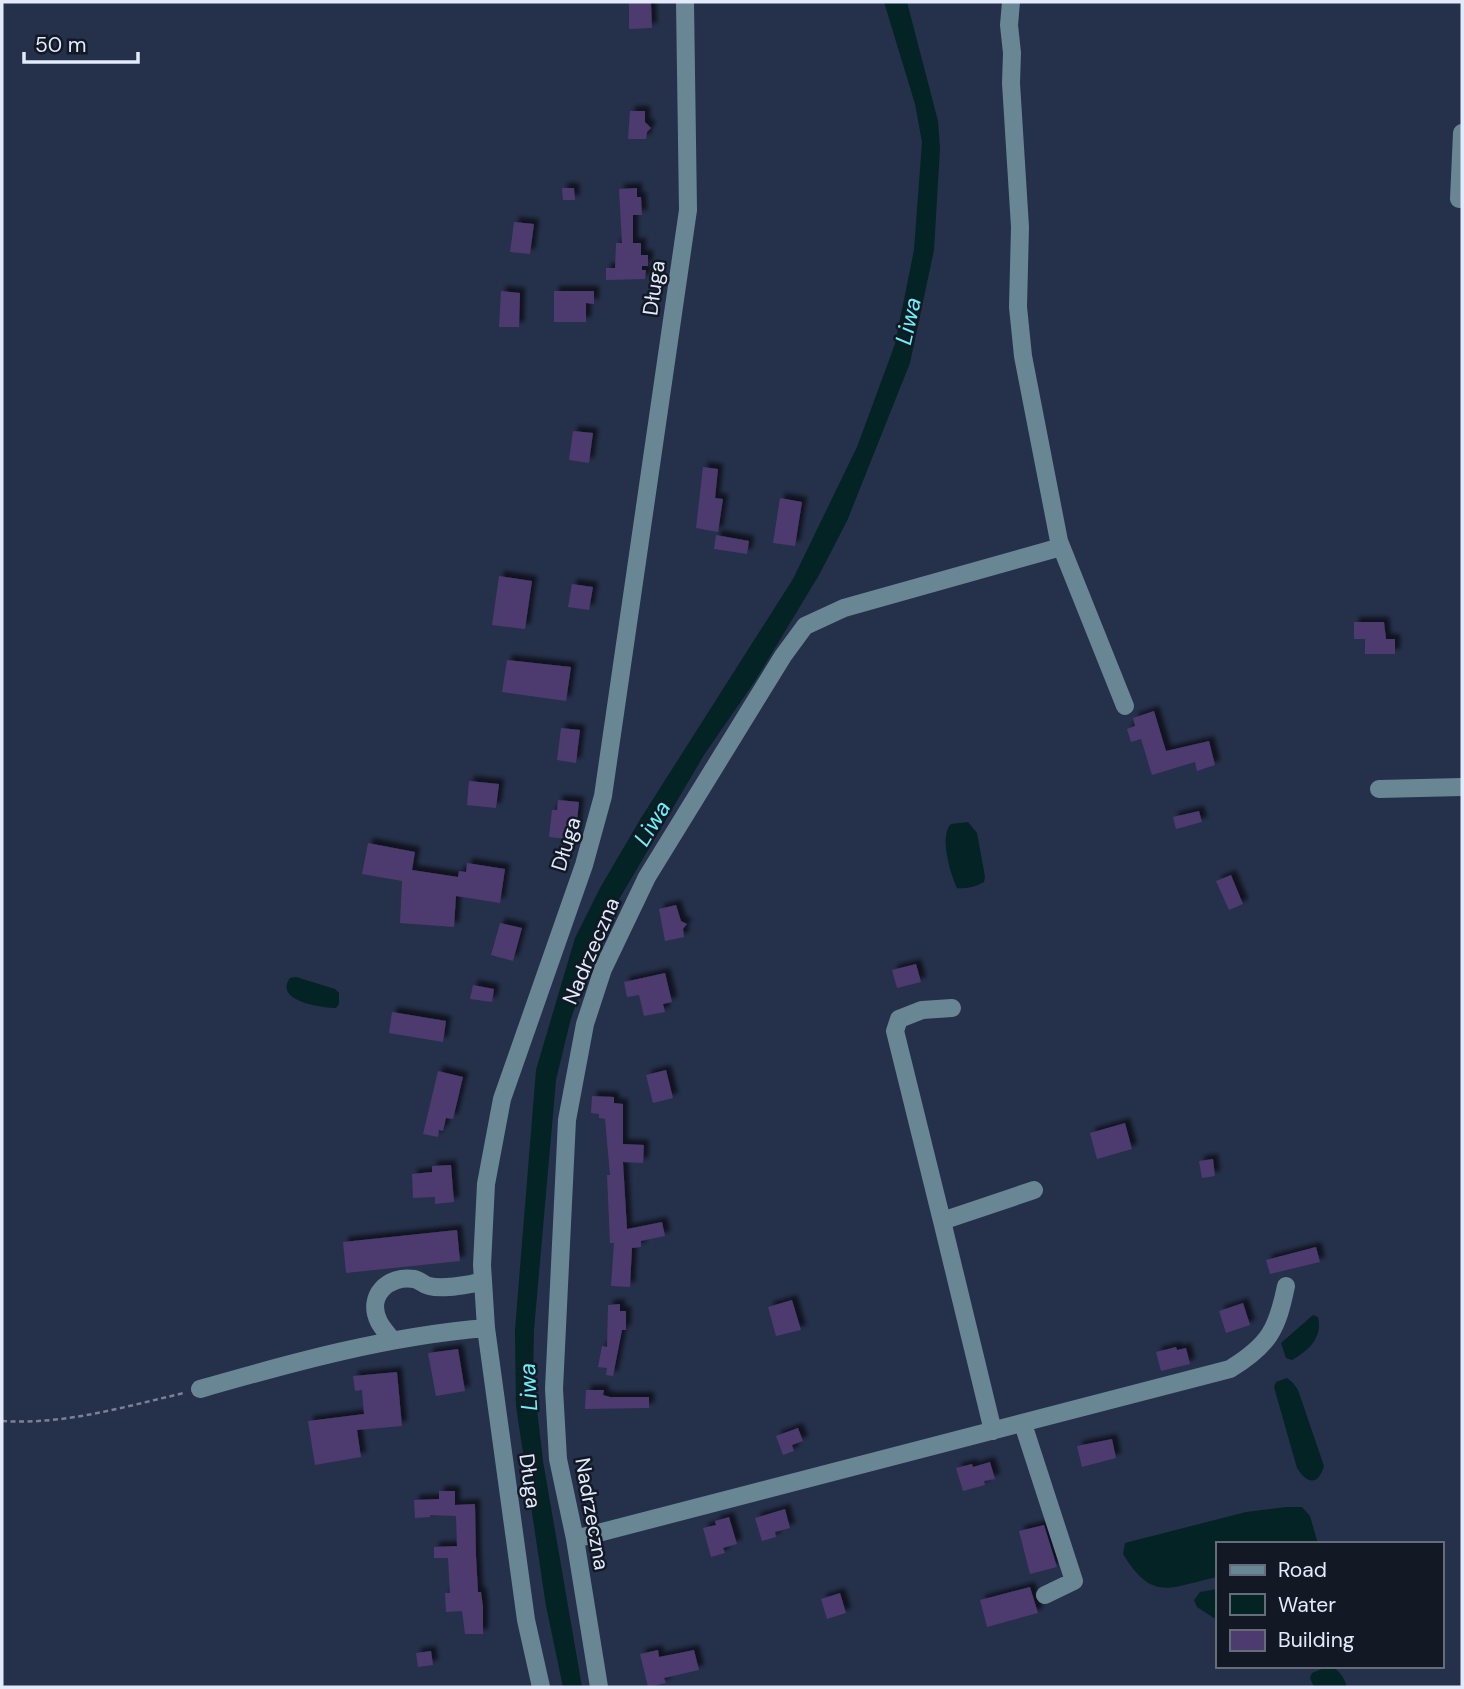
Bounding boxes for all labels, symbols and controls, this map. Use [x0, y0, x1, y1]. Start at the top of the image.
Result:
scale bar [24, 21, 138, 65]
text: 50 m [35, 31, 86, 59]
street label: Długa [636, 259, 672, 317]
water label: Liwa [888, 294, 928, 348]
water label: Liwa [627, 795, 677, 851]
street label: Długa [545, 814, 587, 874]
street label: Nadrzeczna [556, 893, 626, 1009]
water label: Liwa [512, 1362, 544, 1412]
street label: Długa [512, 1452, 548, 1510]
street label: Nadrzeczna [568, 1456, 616, 1572]
legend [1216, 1542, 1443, 1668]
text: Road [1278, 1556, 1327, 1584]
text: Water [1278, 1591, 1336, 1619]
text: Building [1278, 1626, 1355, 1654]

